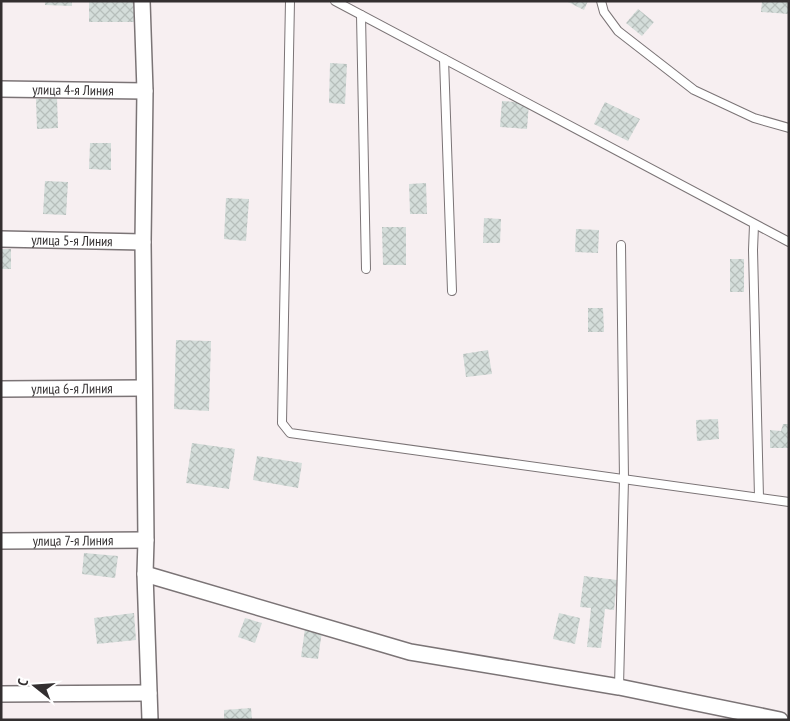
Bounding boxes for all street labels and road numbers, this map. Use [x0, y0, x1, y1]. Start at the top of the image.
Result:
street label: улица 4-я Линия [32, 80, 114, 100]
street label: улица 5-я Линия [31, 231, 113, 250]
street label: улица 6-я Линия [31, 379, 113, 398]
street label: улица 7-я Линия [33, 531, 113, 550]

